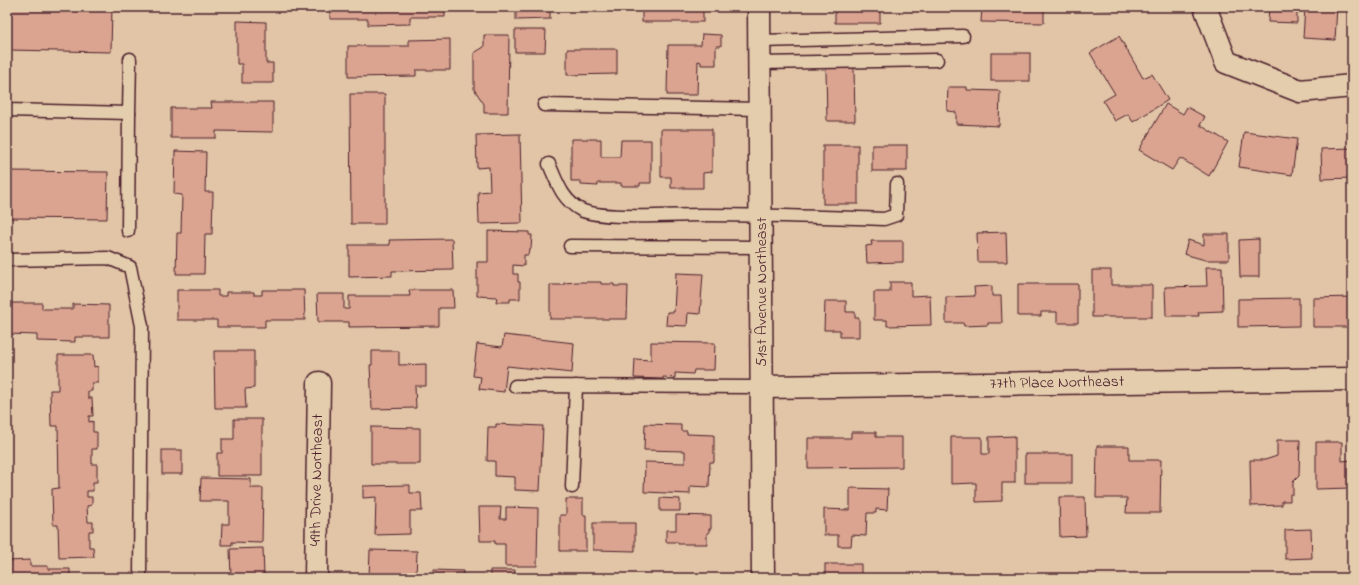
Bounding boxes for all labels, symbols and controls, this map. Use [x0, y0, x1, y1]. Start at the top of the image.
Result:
street label: 51st Avenue Northeast [750, 216, 774, 367]
street label: 77th Place Northeast [990, 370, 1125, 396]
street label: 49th Drive Northeast [304, 413, 330, 546]

